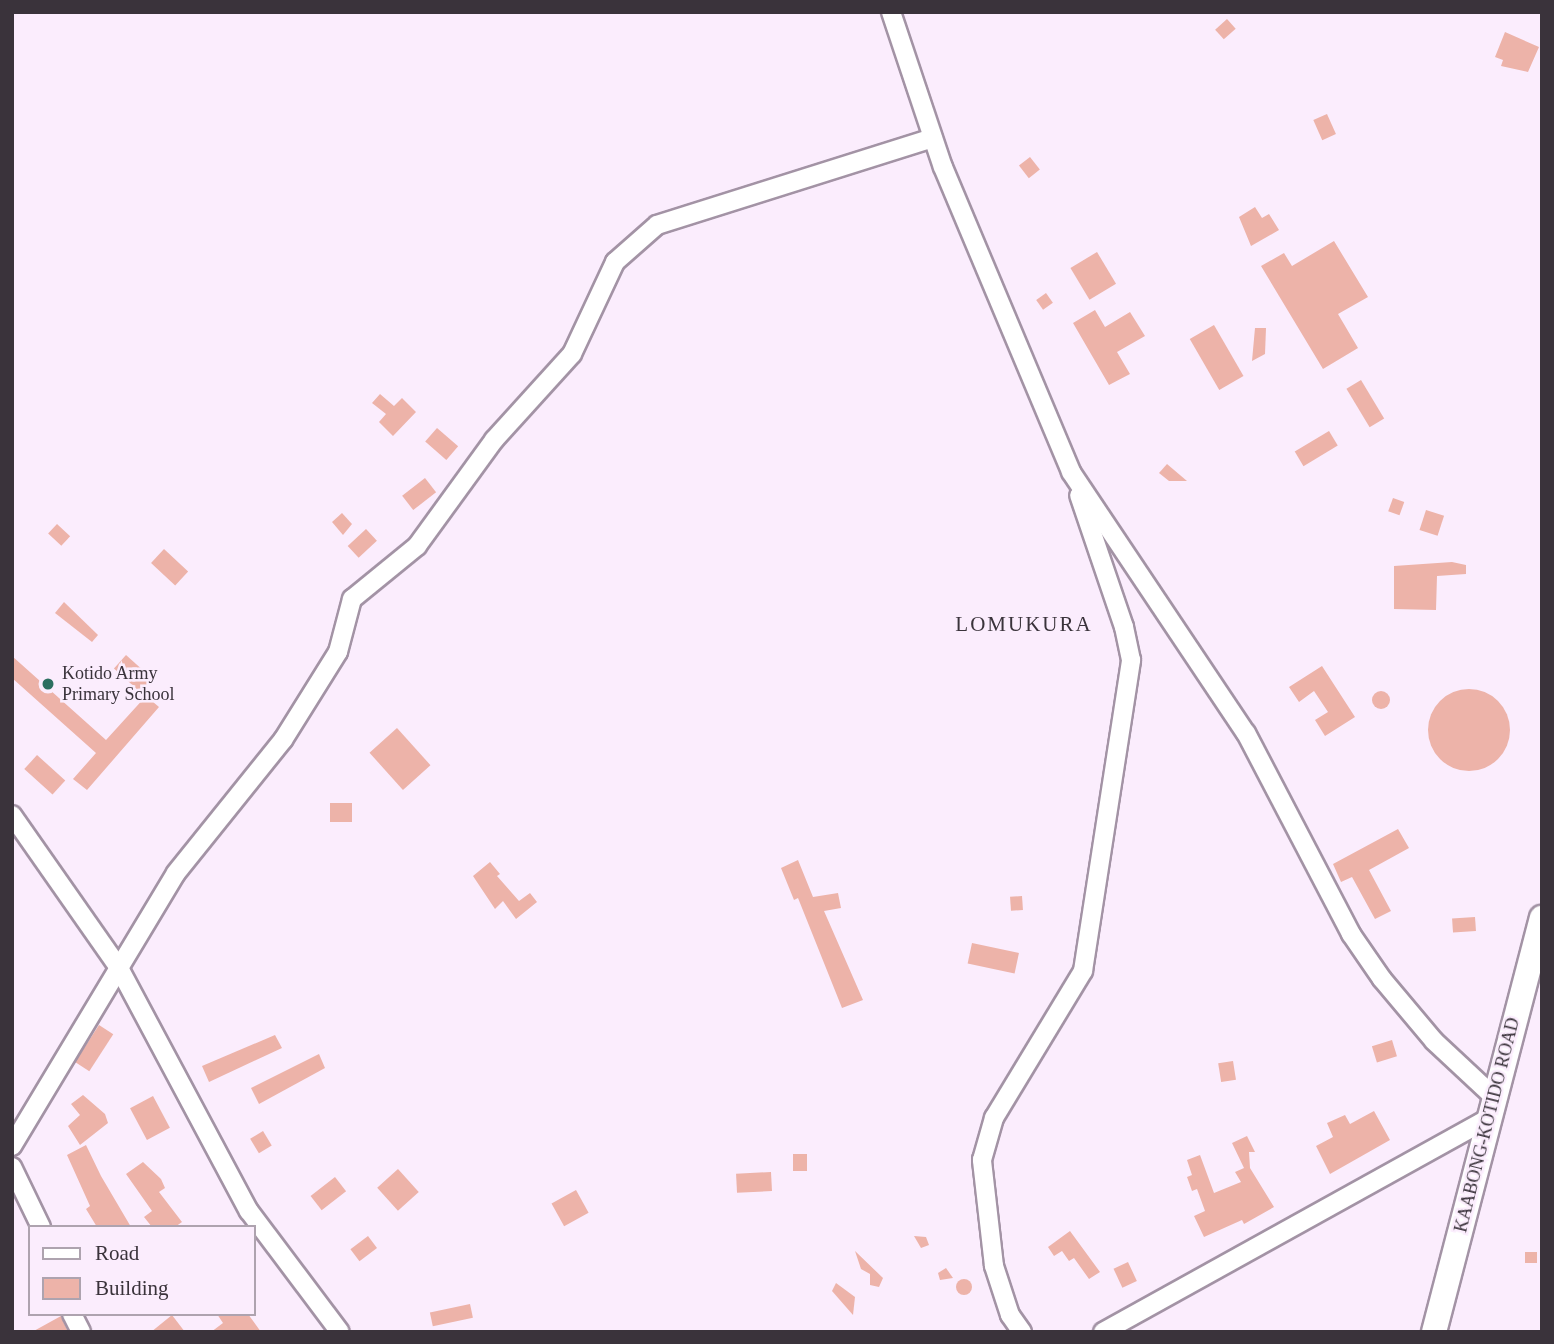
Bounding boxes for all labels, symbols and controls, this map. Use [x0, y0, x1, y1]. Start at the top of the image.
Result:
district label: LOMUKURA [956, 611, 1092, 637]
place label: Kotido Army Primary School [62, 663, 174, 706]
marker: Kotido Army Primary School [40, 676, 56, 692]
street label: KAABONG-KOTIDO ROAD [1450, 1015, 1524, 1235]
legend [28, 1225, 256, 1316]
text: Road [95, 1241, 139, 1265]
text: Building [95, 1276, 169, 1300]

